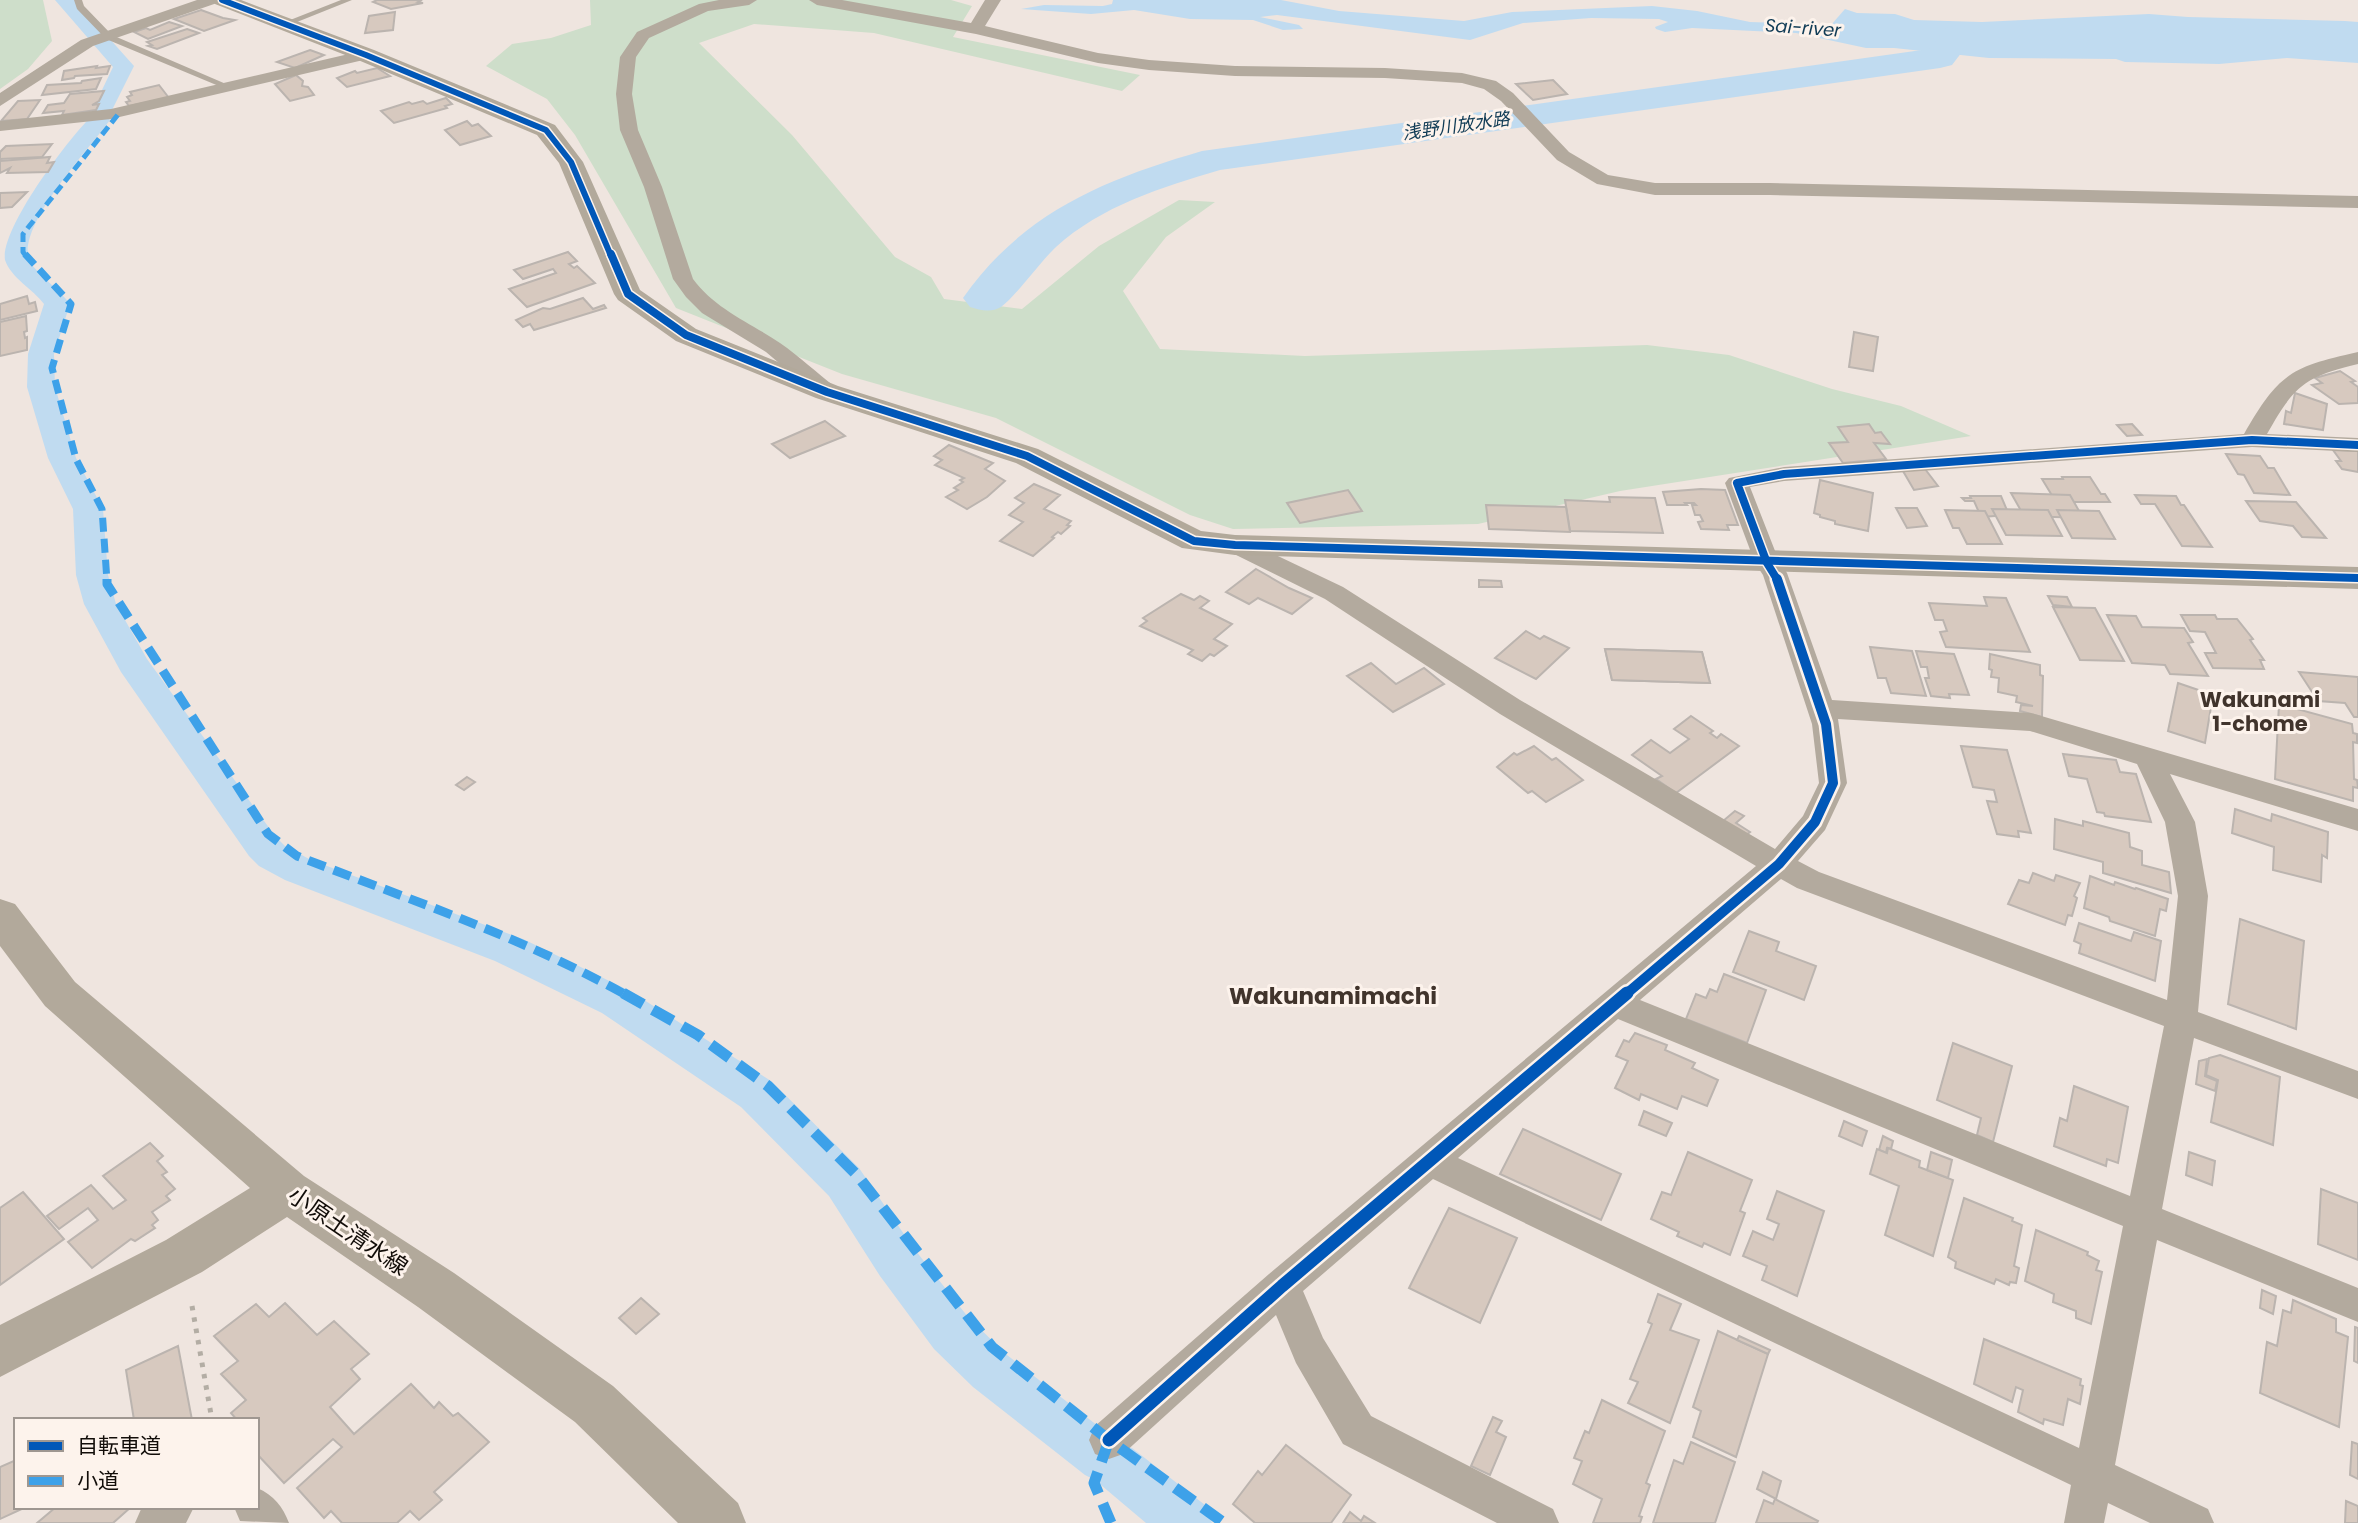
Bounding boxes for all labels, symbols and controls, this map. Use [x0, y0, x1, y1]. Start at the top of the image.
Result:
water label: Sai-river [1764, 12, 1843, 43]
water label: 浅野川放水路 [1401, 105, 1513, 145]
district label: Wakunami 1-chome [2200, 685, 2320, 738]
district label: Wakunamimachi [1229, 980, 1437, 1012]
street label: 小原土清水線 [282, 1179, 414, 1283]
legend [14, 1418, 259, 1509]
text: 自転車道 [77, 1431, 161, 1460]
text: 小道 [77, 1466, 119, 1495]

